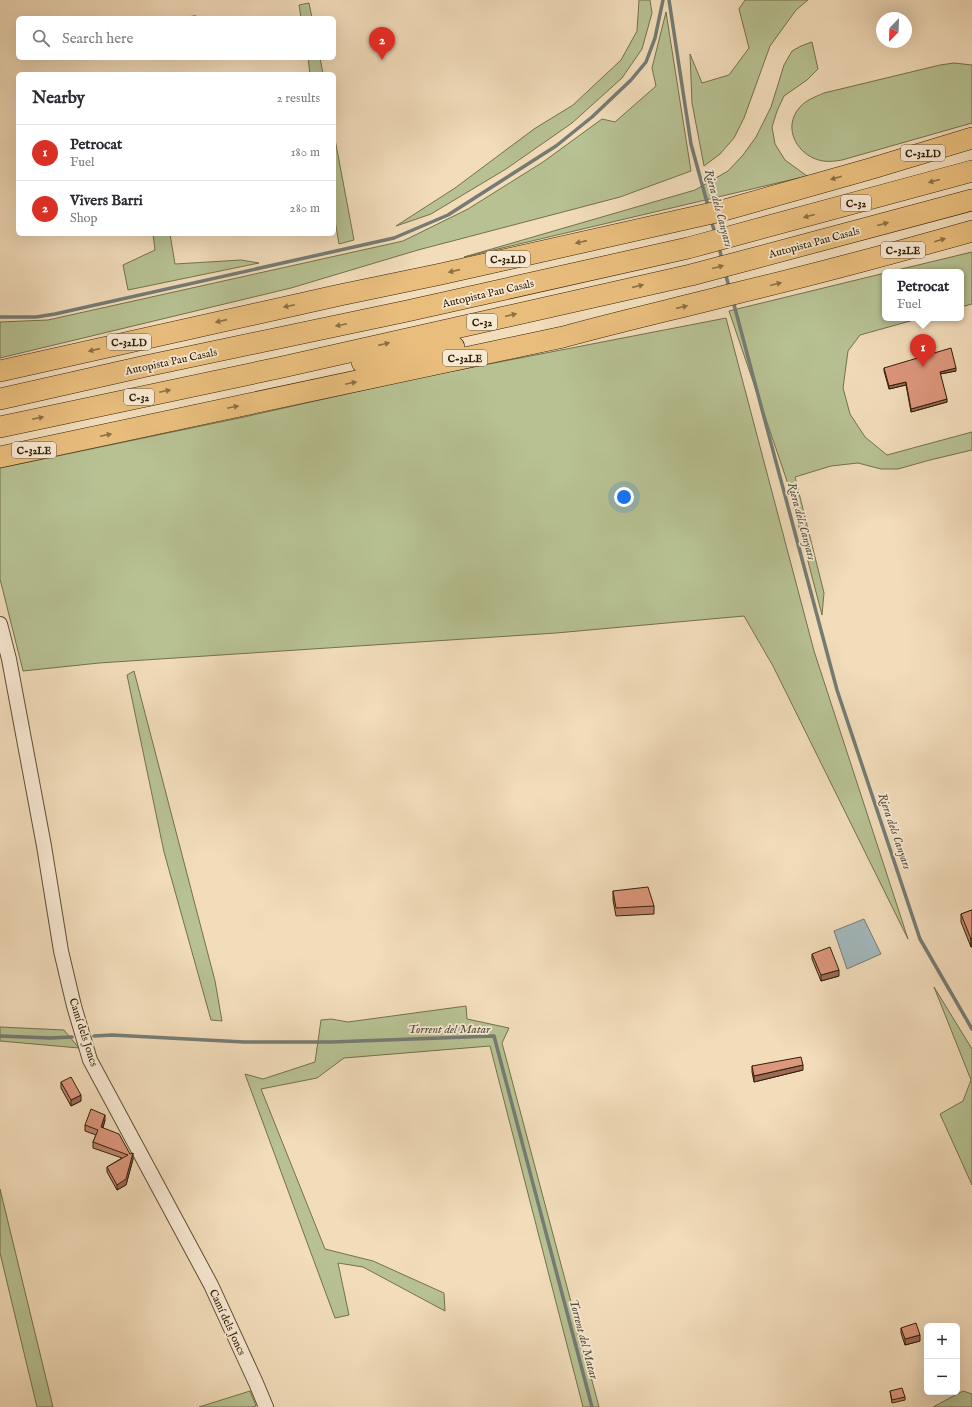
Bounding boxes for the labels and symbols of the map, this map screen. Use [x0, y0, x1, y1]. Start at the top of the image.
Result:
north arrow [876, 12, 912, 48]
pin: 2 [369, 27, 395, 60]
road number: C-32LD [901, 145, 945, 161]
water label: Riera dels Canyars [701, 168, 736, 249]
one-way arrow [830, 175, 842, 181]
one-way arrow [928, 178, 940, 184]
road number: C-32 [841, 195, 871, 211]
one-way arrow [803, 213, 815, 219]
one-way arrow [876, 220, 889, 226]
street label: Autopista Pau Casals [766, 224, 861, 262]
one-way arrow [934, 237, 946, 243]
one-way arrow [575, 240, 587, 246]
road number: C-32LE [881, 242, 925, 258]
road number: C-32LD [486, 251, 530, 267]
one-way arrow [711, 264, 724, 270]
one-way arrow [448, 269, 461, 275]
street label: Autopista Pau Casals [440, 277, 536, 312]
one-way arrow [770, 280, 782, 286]
one-way arrow [632, 283, 644, 289]
one-way arrow [283, 303, 295, 309]
one-way arrow [676, 303, 688, 309]
one-way arrow [505, 311, 517, 317]
road number: C-32 [467, 314, 497, 330]
one-way arrow [214, 319, 227, 325]
one-way arrow [335, 323, 348, 329]
road number: C-32LD [107, 334, 151, 350]
pin: 1 [910, 334, 936, 367]
one-way arrow [378, 340, 391, 346]
street label: Autopista Pau Casals [123, 345, 219, 379]
one-way arrow [88, 348, 100, 354]
road number: C-32LE [443, 350, 487, 366]
one-way arrow [345, 379, 357, 385]
one-way arrow [159, 388, 171, 394]
road number: C-32 [124, 389, 154, 405]
one-way arrow [227, 404, 240, 410]
one-way arrow [32, 415, 44, 421]
one-way arrow [100, 431, 112, 437]
road number: C-32LE [12, 442, 56, 458]
water label: Riera dels Canyars [784, 481, 819, 562]
your location [614, 487, 634, 507]
water label: Riera dels Canyars [874, 791, 915, 872]
street label: Camí dels Joncs [65, 996, 101, 1068]
water label: Torrent del Matar [408, 1022, 491, 1037]
street label: Camí dels Joncs [206, 1287, 249, 1358]
water label: Torrent del Matar [566, 1297, 602, 1382]

